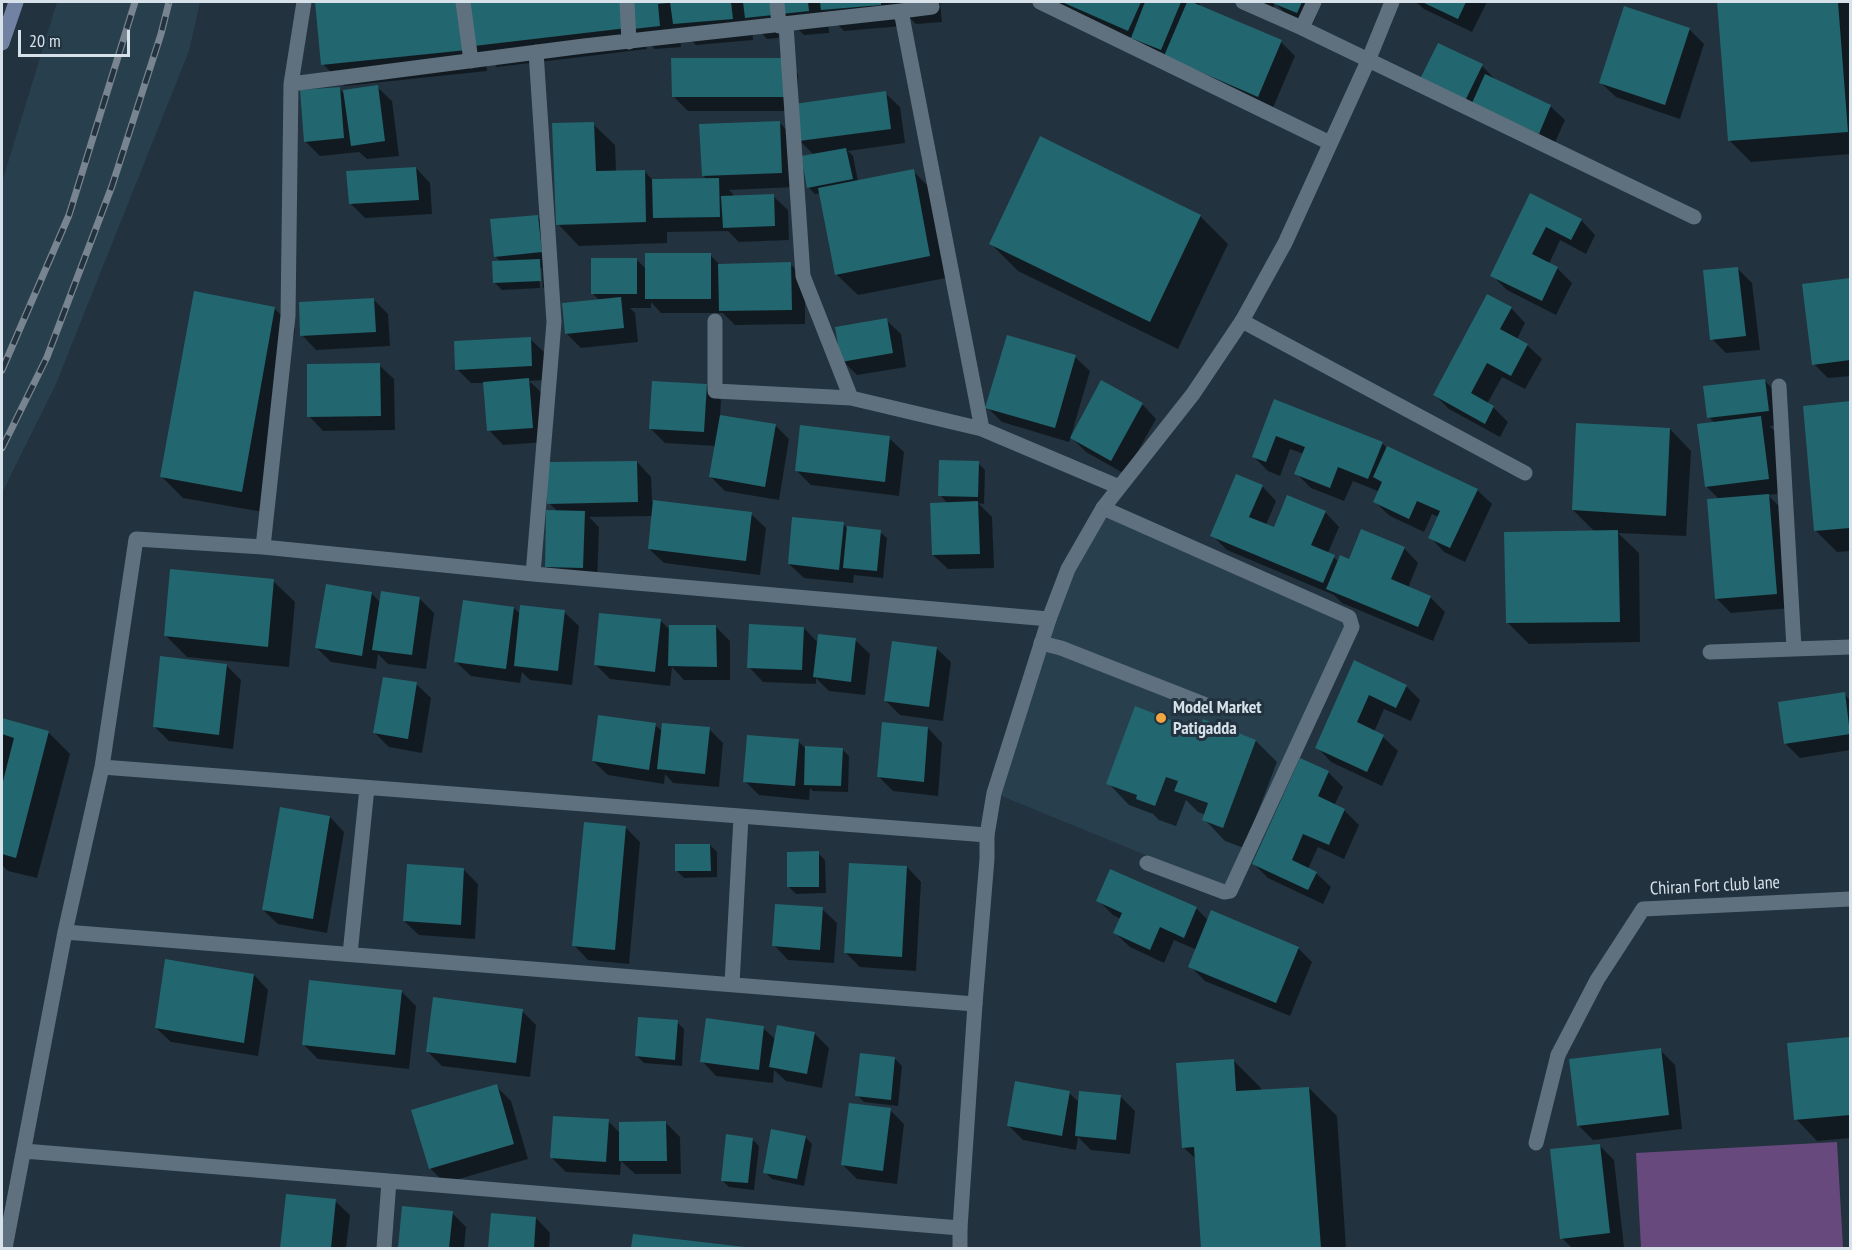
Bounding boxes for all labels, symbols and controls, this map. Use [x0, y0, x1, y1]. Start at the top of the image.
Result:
scale bar [21, 18, 134, 56]
text: 20 m [29, 29, 61, 52]
place label: Model Market Patigadda [1173, 697, 1262, 740]
marker: Model Market Patigadda [1154, 711, 1168, 725]
street label: Chiran Fort club lane [1650, 872, 1780, 900]

